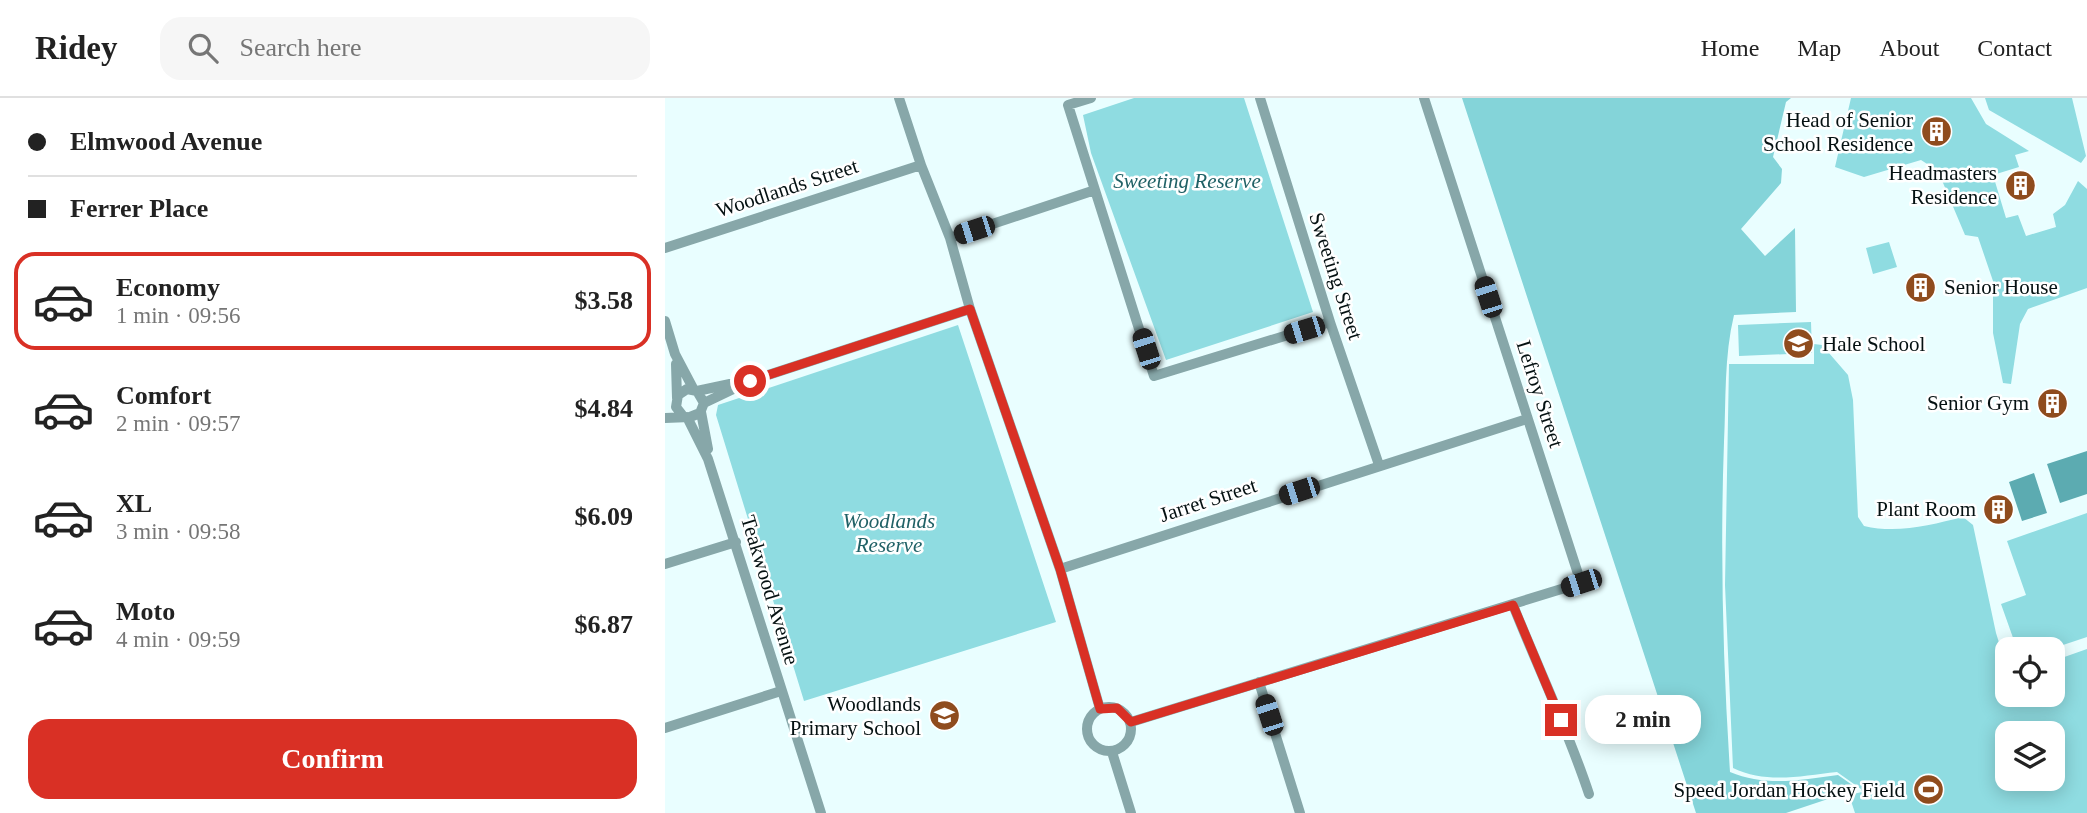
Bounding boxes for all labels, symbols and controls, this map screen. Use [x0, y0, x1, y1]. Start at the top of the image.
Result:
search box [160, 17, 650, 80]
icon: search [184, 29, 222, 67]
text: Ridey [35, 30, 118, 66]
text: Search here [240, 33, 361, 62]
text: Home [1701, 35, 1759, 61]
text: Map [1797, 35, 1841, 61]
text: About [1879, 35, 1939, 61]
text: Contact [1977, 35, 2052, 61]
place label: Head of Senior School Residence [1763, 108, 1913, 156]
building icon: Head of Senior School Residence [1919, 115, 1953, 149]
text: Elmwood Avenue [70, 127, 262, 156]
street label: Woodlands Street [713, 154, 861, 222]
place label: Headmasters Residence [1889, 161, 1997, 209]
building icon: Headmasters Residence [2003, 168, 2037, 202]
park label: Sweeting Reserve [1113, 169, 1261, 193]
text: Ferrer Place [70, 194, 208, 223]
street label: Sweeting Street [1304, 209, 1368, 343]
car [951, 214, 998, 246]
icon: car [32, 270, 95, 333]
building icon: Senior House [1904, 270, 1938, 304]
text: Economy [116, 273, 220, 302]
car [1472, 274, 1505, 320]
place label: Senior House [1944, 275, 2058, 299]
text: $3.58 [575, 286, 633, 315]
text: 1 min · 09:56 [116, 303, 241, 328]
car [1281, 314, 1328, 346]
car [1130, 326, 1163, 372]
school or university icon: Hale School [1782, 327, 1816, 361]
place label: Hale School [1822, 332, 1925, 356]
street label: Lefroy Street [1511, 337, 1569, 451]
route start [734, 365, 766, 397]
icon: car [32, 378, 95, 441]
text: Comfort [116, 381, 211, 410]
building icon: Senior Gym [2035, 386, 2069, 420]
place label: Senior Gym [1927, 391, 2029, 415]
text: $4.84 [575, 394, 633, 423]
text: 2 min · 09:57 [116, 411, 241, 436]
street label: Jarret Street [1156, 473, 1260, 527]
car [1276, 475, 1323, 507]
icon: car [32, 486, 95, 549]
text: XL [116, 489, 152, 518]
building icon: Plant Room [1982, 492, 2016, 526]
place label: Plant Room [1876, 497, 1976, 521]
text: $6.09 [575, 502, 633, 531]
park label: Woodlands Reserve [843, 509, 935, 557]
street label: Teakwood Avenue [736, 512, 804, 668]
text: 3 min · 09:58 [116, 519, 241, 544]
car [1558, 567, 1605, 599]
icon: car [32, 594, 95, 657]
text: Moto [116, 597, 175, 626]
text: $6.87 [575, 610, 633, 639]
text: 4 min · 09:59 [116, 627, 241, 652]
map controls [1995, 637, 2065, 791]
button: locate [1995, 637, 2065, 707]
place label: Woodlands Primary School [790, 692, 921, 740]
car [1253, 692, 1286, 738]
callout: 2 min [1585, 696, 1701, 744]
school or university icon: Woodlands Primary School [927, 699, 961, 733]
route end [1545, 704, 1577, 736]
text: 2 min [1615, 707, 1671, 732]
button: Confirm [28, 719, 637, 799]
button: layers [1995, 721, 2065, 791]
sports icon: Speed Jordan Hockey Field [1911, 773, 1945, 807]
place label: Speed Jordan Hockey Field [1673, 778, 1905, 802]

